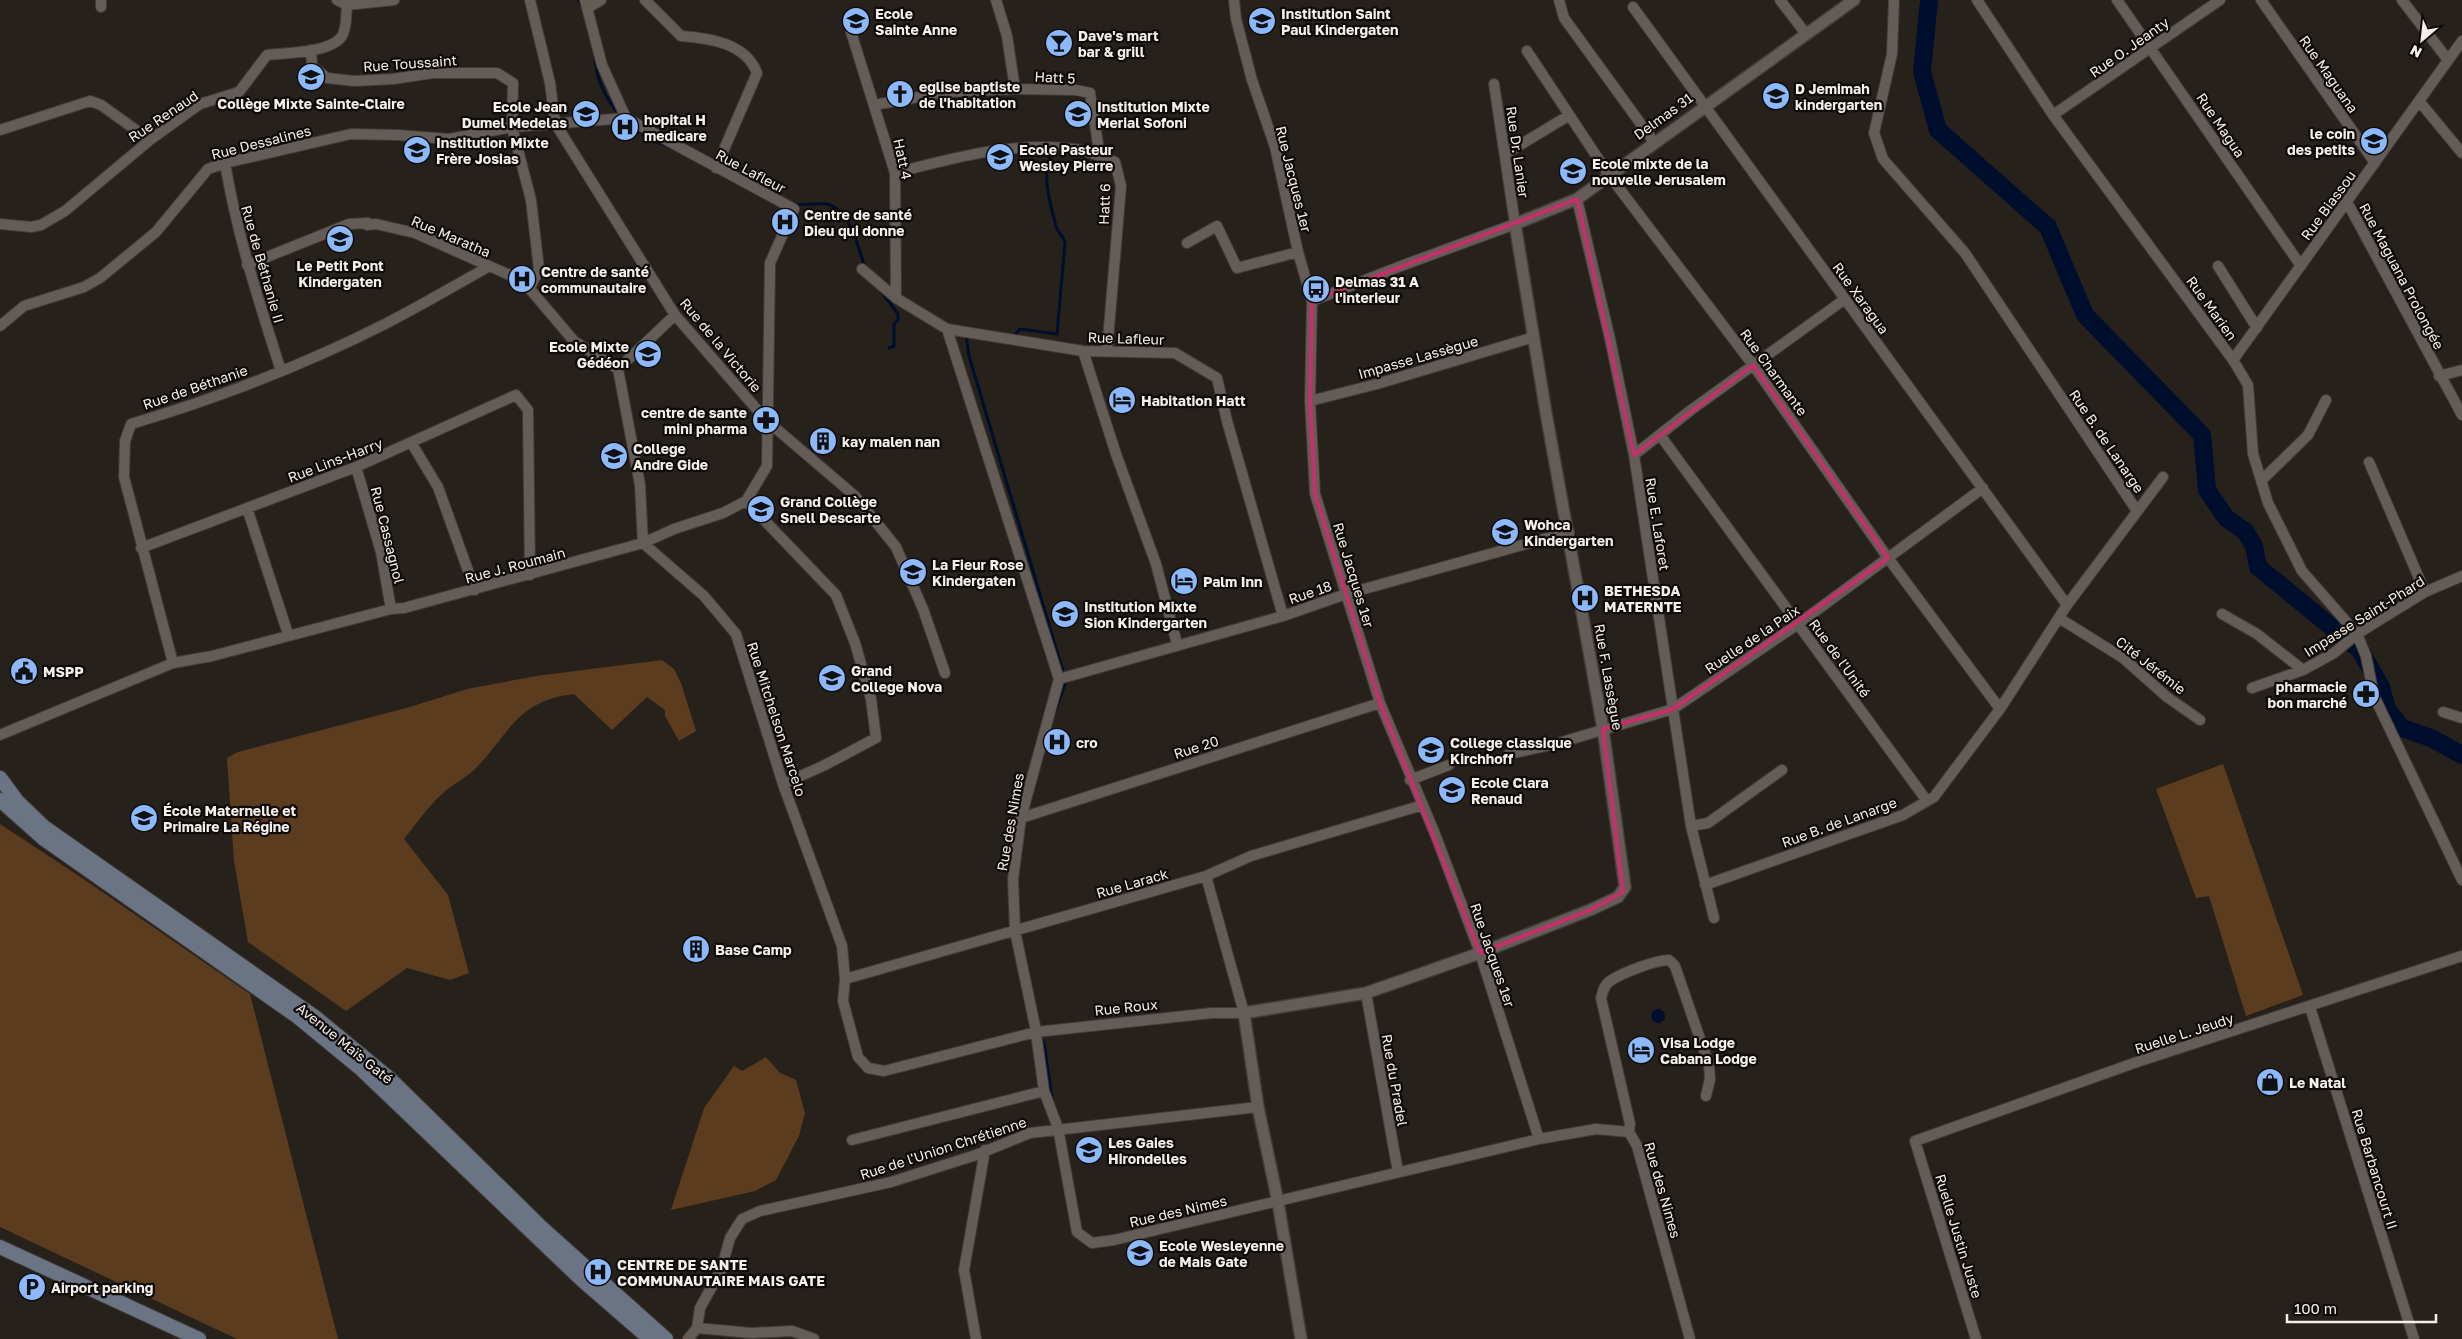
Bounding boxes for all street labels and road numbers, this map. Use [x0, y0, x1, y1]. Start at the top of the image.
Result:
street label: Rue O. Jeanty [2086, 13, 2172, 81]
street label: Rue Maguana [2296, 32, 2362, 116]
street label: Rue Toussaint [362, 51, 458, 75]
street label: Hatt 5 [1034, 67, 1076, 87]
street label: Rue Renaud [125, 86, 201, 146]
street label: Delmas 31 [1630, 89, 1696, 143]
street label: Rue Magua [2193, 89, 2249, 161]
street label: Rue Dr. Lanier [1503, 105, 1533, 200]
street label: Rue Dessalines [209, 121, 313, 163]
street label: Rue Jacques 1er [1273, 124, 1316, 235]
street label: Hatt 4 [890, 137, 916, 181]
street label: Rue Lafleur [713, 145, 789, 197]
street label: Rue Biassou [2297, 167, 2359, 243]
street label: Hatt 6 [1095, 183, 1113, 225]
street label: Rue Maguana Prolongée [2356, 200, 2448, 352]
street label: Rue de Béthanie II [238, 203, 288, 325]
street label: Rue Maratha [409, 212, 493, 260]
street label: Rue Xaragua [1829, 259, 1893, 337]
street label: Rue Marien [2183, 273, 2241, 343]
street label: Rue de la Victorie [677, 295, 765, 395]
street label: Rue Charmante [1737, 325, 1811, 419]
street label: Rue Lafleur [1087, 328, 1165, 348]
street label: Impasse Lassègue [1356, 332, 1480, 382]
street label: Rue de Béthanie [140, 361, 250, 413]
street label: Rue B. de Lanarge [2066, 386, 2148, 496]
street label: Rue Lins-Harry [285, 434, 385, 486]
street label: Rue E. Laforet [1642, 476, 1674, 572]
street label: Rue Cassagnol [368, 485, 408, 585]
street label: Rue Jacques 1er [1330, 520, 1378, 630]
street label: Rue J. Roumain [463, 543, 567, 587]
street label: Impasse Saint-Phard [2301, 572, 2427, 660]
street label: Rue 18 [1286, 577, 1334, 607]
street label: Ruelle de la Paix [1701, 601, 1803, 677]
street label: Rue de l'Unité [1806, 615, 1874, 701]
street label: Rue F. Lassègue [1591, 622, 1627, 732]
street label: Cité Jérémie [2113, 632, 2189, 698]
street label: Rue Mitchelson Marcelo [744, 640, 810, 798]
street label: Rue 20 [1171, 732, 1221, 762]
street label: Rue des Nimes [993, 772, 1027, 872]
street label: Rue B. de Lanarge [1779, 793, 1899, 851]
street label: Rue Larack [1094, 865, 1170, 901]
street label: Rue Jacques 1er [1467, 901, 1519, 1010]
street label: Rue Roux [1094, 995, 1159, 1019]
street label: Avenue Maïs Gaté [293, 999, 397, 1087]
street label: Ruelle L. Jeudy [2132, 1009, 2236, 1057]
street label: Rue du Pradel [1379, 1032, 1411, 1128]
street label: Rue Barbancourt II [2349, 1107, 2401, 1231]
street label: Rue de l'Union Chrétienne [858, 1113, 1028, 1183]
street label: Rue des Nimes [1641, 1140, 1685, 1240]
street label: Ruelle Justin Juste [1932, 1172, 1986, 1300]
street label: Rue des Nimes [1128, 1192, 1228, 1230]

